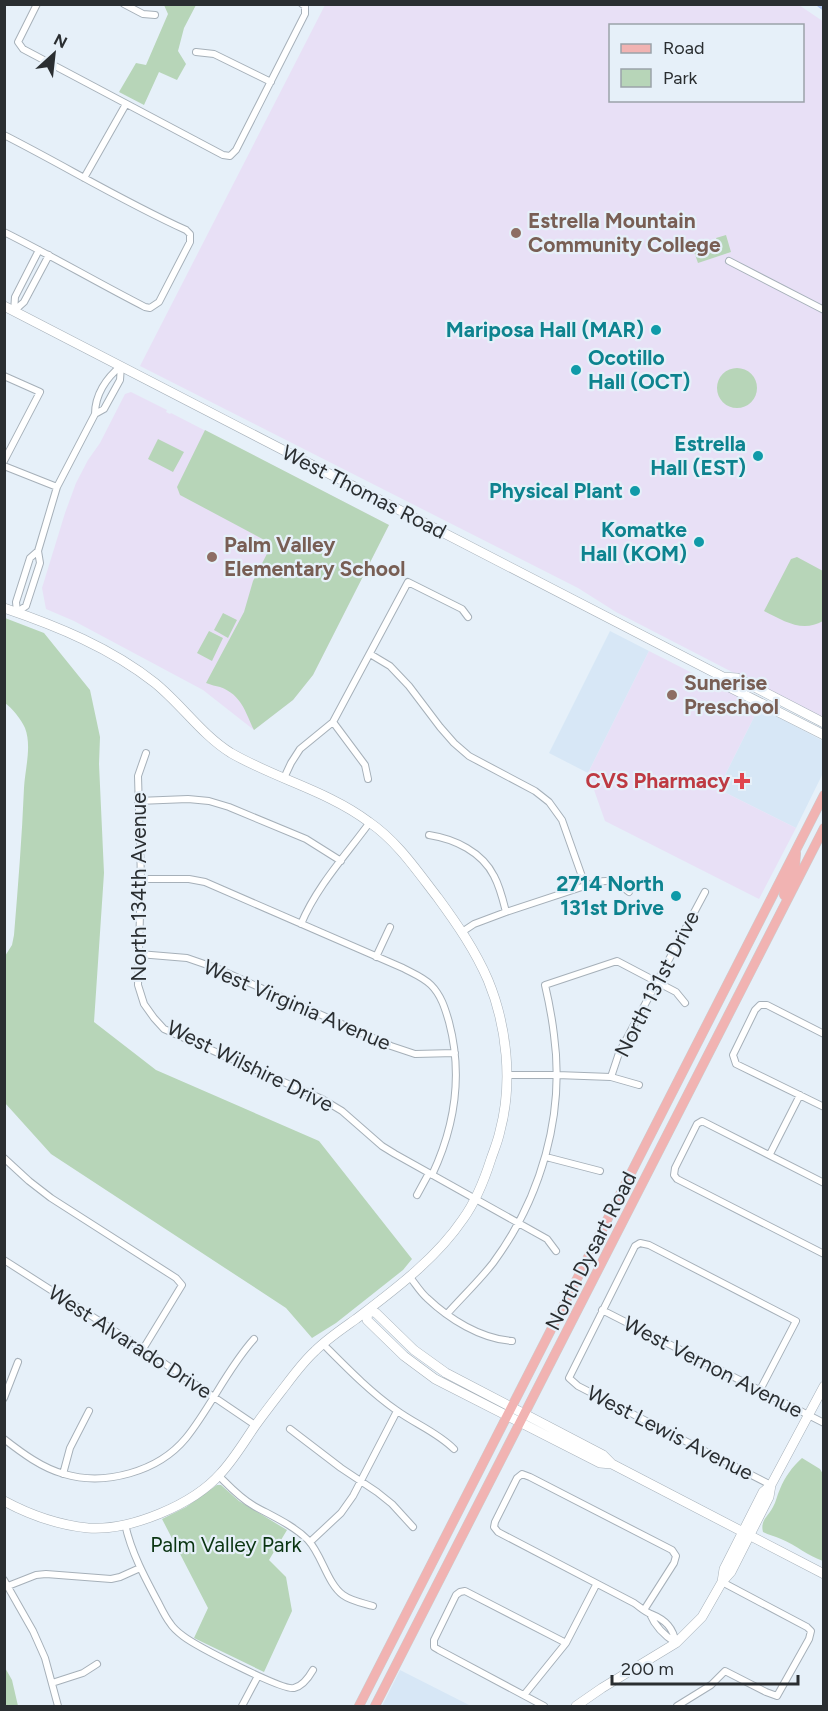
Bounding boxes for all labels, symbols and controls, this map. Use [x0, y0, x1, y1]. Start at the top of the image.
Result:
north arrow [24, 24, 84, 84]
legend [609, 24, 804, 102]
text: N [51, 30, 70, 52]
text: Road [663, 37, 704, 59]
text: Park [663, 67, 698, 89]
place label: Estrella Mountain Community College [528, 208, 721, 257]
marker: Estrella Mountain Community College [509, 226, 523, 240]
place label: Mariposa Hall (MAR) [446, 317, 644, 342]
marker: Mariposa Hall (MAR) [649, 323, 663, 337]
place label: Ocotillo Hall (OCT) [588, 345, 690, 394]
marker: Ocotillo Hall (OCT) [569, 363, 583, 377]
place label: Estrella Hall (EST) [650, 431, 746, 480]
street label: West Thomas Road [278, 439, 451, 544]
marker: Estrella Hall (EST) [751, 449, 765, 463]
place label: Physical Plant [489, 478, 623, 503]
marker: Physical Plant [628, 484, 642, 498]
place label: Komatke Hall (KOM) [580, 517, 687, 566]
place label: Palm Valley Elementary School [224, 532, 405, 581]
marker: Komatke Hall (KOM) [692, 535, 706, 549]
marker: Palm Valley Elementary School [205, 550, 219, 564]
place label: Sunerise Preschool [684, 670, 779, 719]
marker: Sunerise Preschool [665, 688, 679, 702]
place label: CVS Pharmacy [585, 768, 731, 793]
marker: CVS Pharmacy [735, 774, 749, 788]
street label: North 134th Avenue [126, 792, 151, 982]
place label: 2714 North 131st Drive [556, 871, 664, 920]
marker: 2714 North 131st Drive [669, 889, 683, 903]
street label: North 131st Drive [609, 907, 704, 1061]
street label: West Virginia Avenue [200, 954, 395, 1055]
street label: West Wilshire Drive [163, 1014, 338, 1117]
street label: North Dysart Road [540, 1167, 641, 1334]
street label: West Alvarado Drive [44, 1279, 217, 1404]
street label: West Vernon Avenue [619, 1311, 807, 1423]
street label: West Lewis Avenue [583, 1380, 757, 1485]
park label: Palm Valley Park [150, 1532, 302, 1557]
scale bar [612, 1648, 798, 1686]
text: 200 m [621, 1658, 674, 1680]

